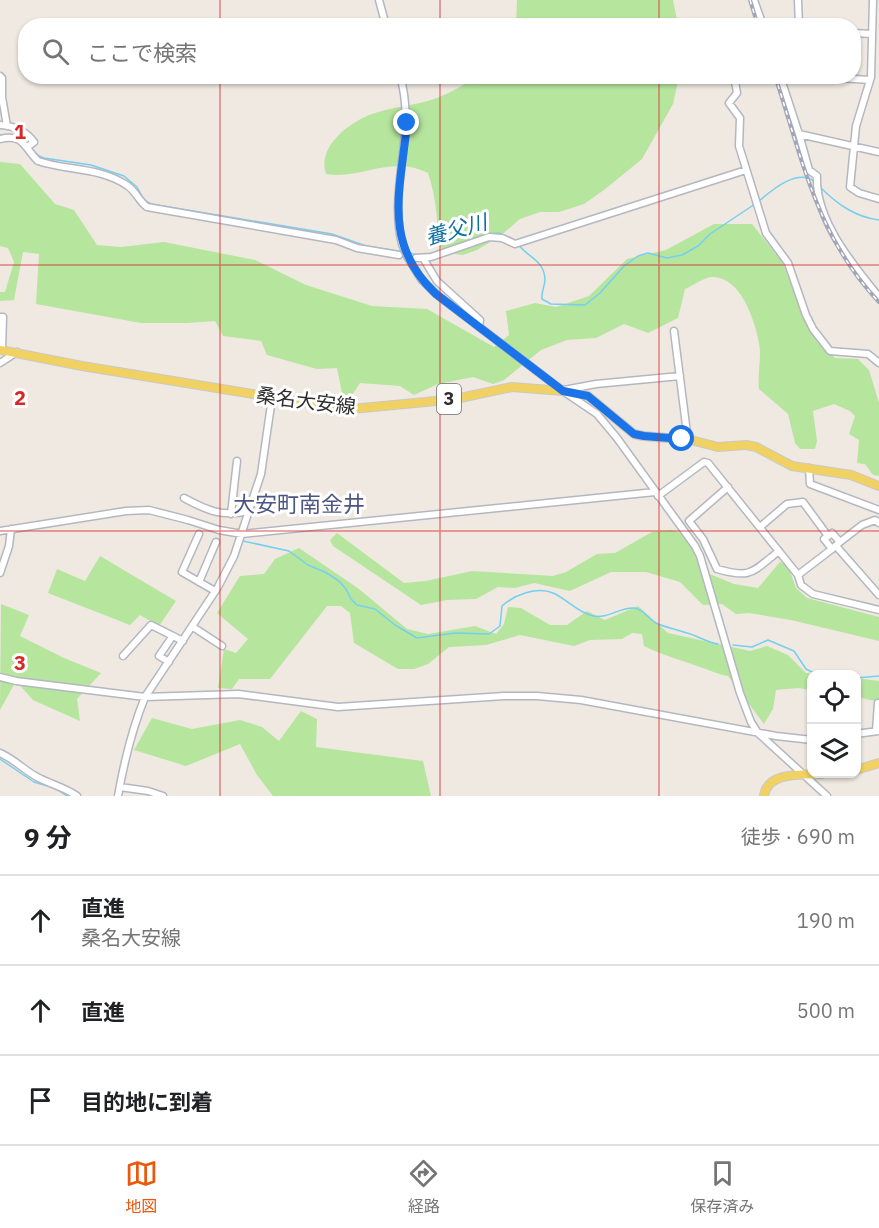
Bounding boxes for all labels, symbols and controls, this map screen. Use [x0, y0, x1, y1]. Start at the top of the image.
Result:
search box [18, 18, 861, 84]
icon: search [39, 35, 72, 68]
text: ここで検索 [87, 38, 197, 67]
route end [393, 109, 419, 135]
text: 1 [14, 118, 26, 145]
water label: 養父川 [422, 207, 492, 251]
street label: 桑名大安線 [255, 381, 357, 420]
text: 2 [14, 384, 26, 411]
road number: 3 [437, 384, 461, 414]
route start [668, 425, 694, 451]
district label: 大安町南金井 [233, 489, 365, 518]
text: 3 [14, 649, 26, 676]
map controls [807, 670, 861, 778]
button: locate [807, 670, 861, 724]
button: layers [807, 724, 861, 778]
text: 9 分 [24, 820, 72, 854]
text: 徒歩 · 690 m [741, 823, 855, 850]
text: 直進 [81, 893, 125, 922]
icon: ahead [24, 904, 57, 937]
text: 190 m [797, 907, 855, 934]
text: 桑名大安線 [81, 924, 181, 951]
icon: ahead [24, 994, 57, 1027]
text: 直進 [81, 997, 125, 1026]
text: 500 m [797, 997, 855, 1024]
icon: arrive [24, 1084, 57, 1117]
text: 目的地に到着 [81, 1087, 213, 1116]
tab: 地図 [125, 1157, 158, 1217]
tab: 経路 [407, 1157, 440, 1217]
tab: 保存済み [690, 1157, 754, 1217]

